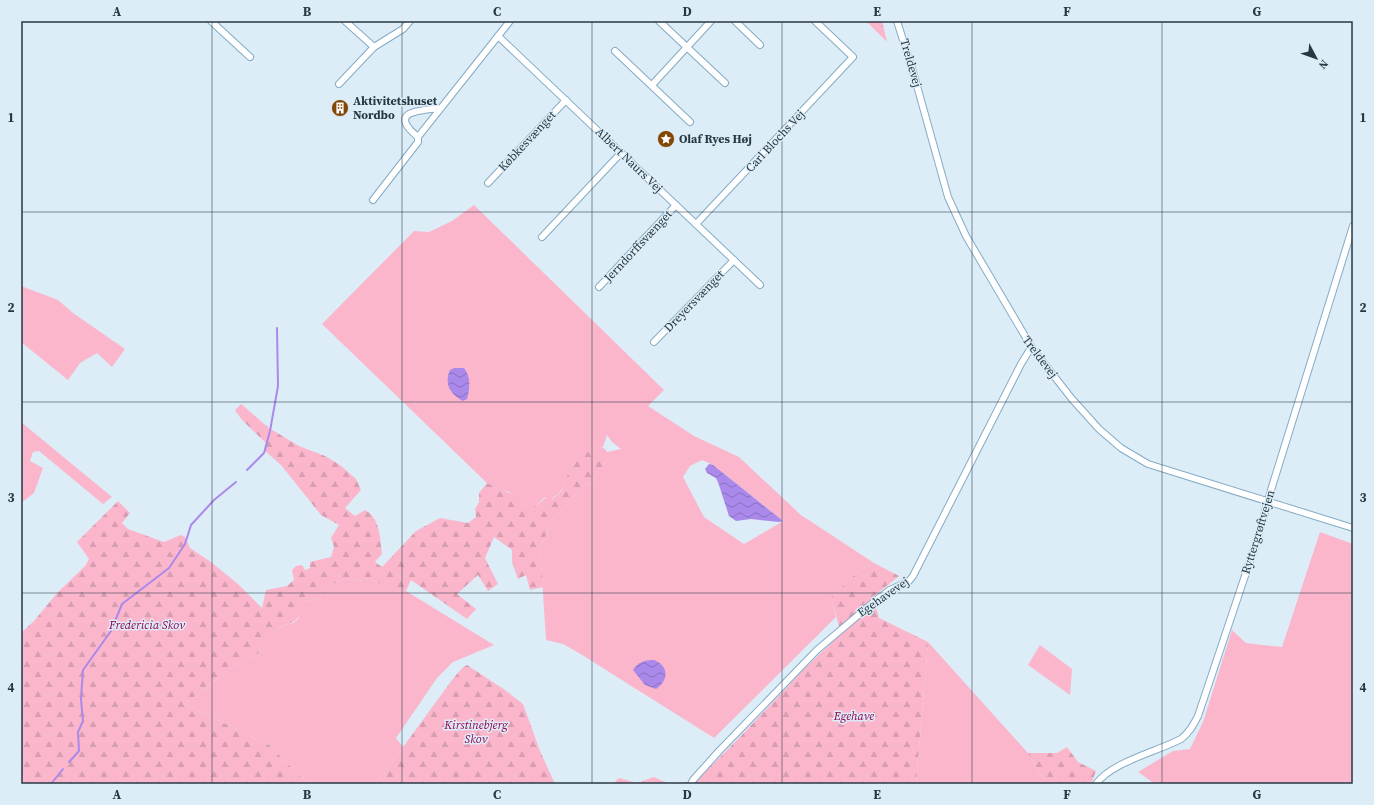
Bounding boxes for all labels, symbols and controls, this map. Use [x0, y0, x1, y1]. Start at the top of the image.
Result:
text: A [113, 3, 122, 20]
text: B [303, 3, 312, 20]
text: C [493, 3, 501, 20]
text: D [682, 3, 692, 20]
text: E [873, 3, 881, 20]
text: F [1063, 3, 1071, 20]
text: G [1253, 3, 1262, 20]
street label: Treldevej [896, 37, 926, 89]
north arrow [1296, 38, 1336, 78]
text: N [1315, 56, 1331, 72]
place label: Aktivitetshuset Nordbo [353, 93, 438, 123]
building icon: Aktivitetshuset Nordbo [330, 98, 350, 118]
street label: Carl Blochs Vej [742, 106, 808, 176]
street label: Købkesvænget [495, 107, 559, 175]
text: 1 [7, 109, 15, 126]
text: 1 [1359, 109, 1367, 126]
street label: Albert Naurs Vej [592, 124, 666, 196]
place icon: Olaf Ryes Høj [656, 129, 676, 149]
place label: Olaf Ryes Høj [679, 131, 752, 147]
street label: Jerndorffsvænget [600, 206, 676, 286]
street label: Dreyersvænget [660, 266, 728, 335]
text: 2 [7, 299, 15, 316]
text: 2 [1359, 299, 1367, 316]
street label: Treldevej [1019, 332, 1061, 382]
street label: Ryttergrøftvejen [1238, 488, 1278, 576]
text: 3 [7, 489, 15, 506]
text: 3 [1359, 489, 1367, 506]
street label: Egehavevej [854, 573, 912, 621]
park label: Fredericia Skov [108, 617, 185, 633]
text: 4 [7, 679, 15, 696]
text: 4 [1359, 679, 1367, 696]
park label: Egehave [833, 708, 874, 724]
park label: Kirstinebjerg Skov [443, 717, 509, 747]
text: A [113, 786, 122, 803]
text: B [303, 786, 312, 803]
text: C [493, 786, 501, 803]
text: D [682, 786, 692, 803]
text: E [873, 786, 881, 803]
text: F [1063, 786, 1071, 803]
text: G [1253, 786, 1262, 803]

